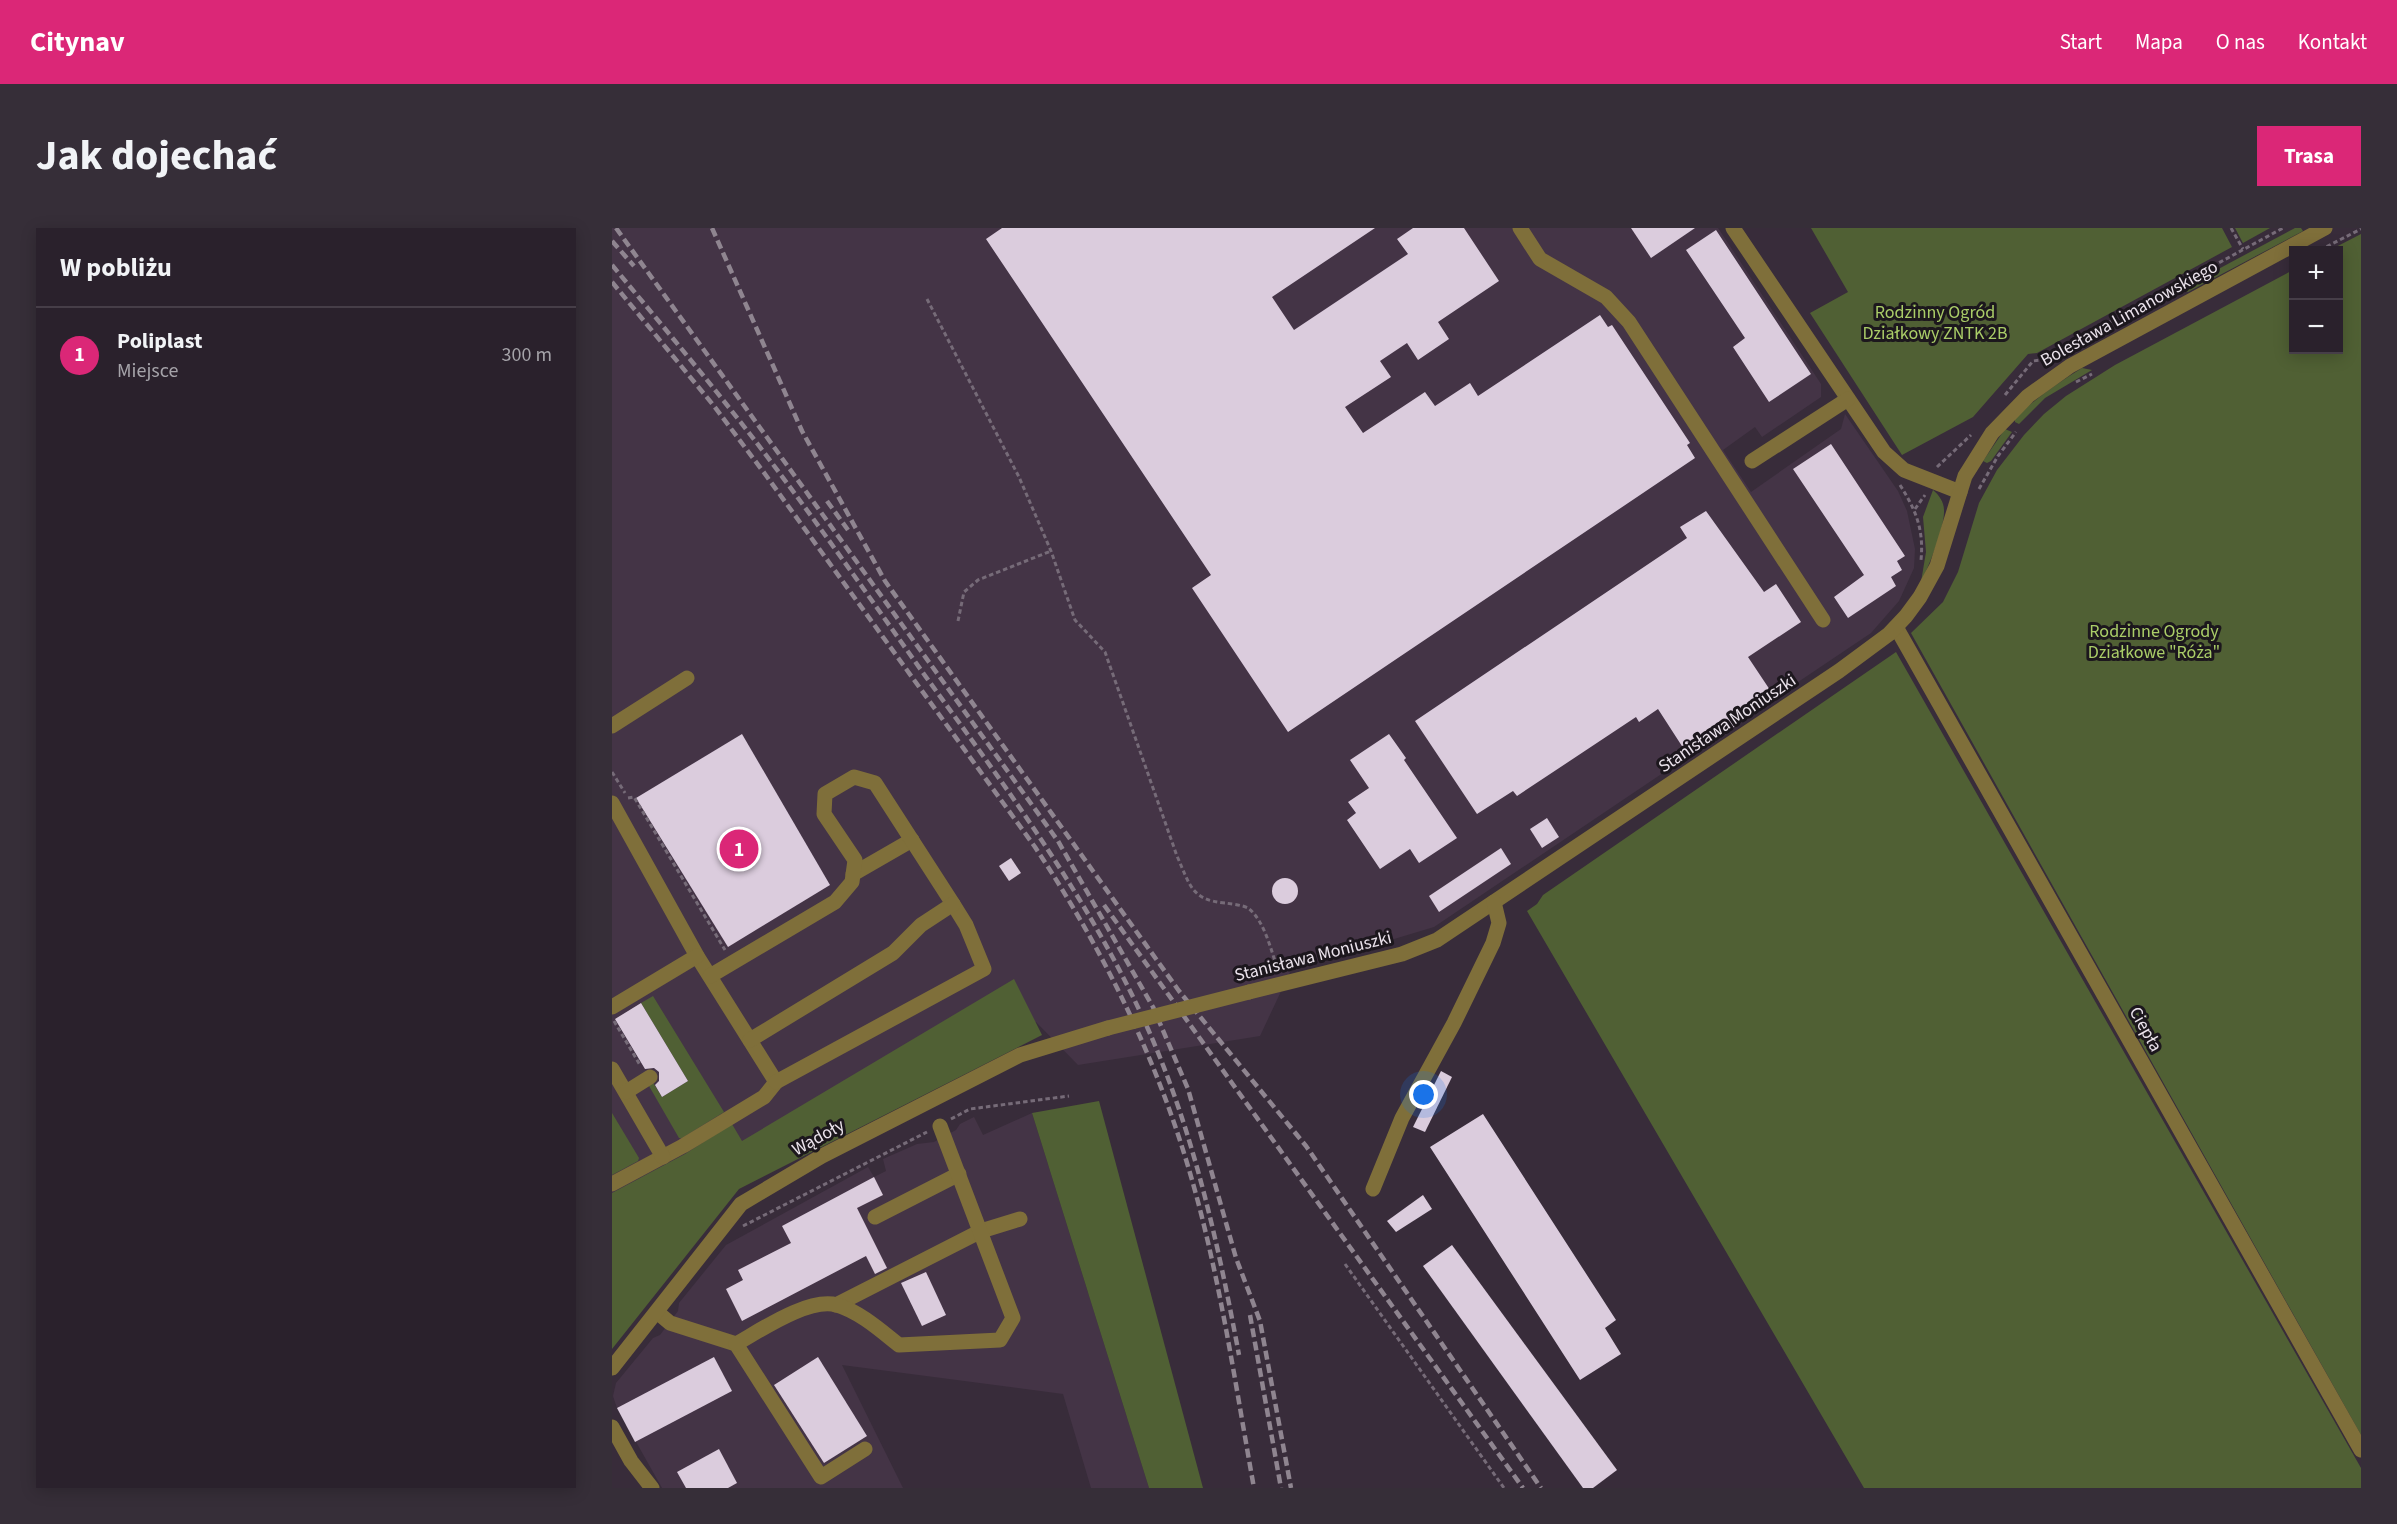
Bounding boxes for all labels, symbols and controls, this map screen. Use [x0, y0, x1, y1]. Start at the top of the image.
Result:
text: Citynav [30, 22, 125, 62]
text: Start [2060, 27, 2102, 57]
text: Mapa [2135, 27, 2183, 57]
text: O nas [2216, 27, 2265, 57]
text: Kontakt [2298, 27, 2367, 57]
text: Jak dojechać [36, 126, 277, 186]
button: Trasa [2257, 126, 2361, 186]
map controls [2289, 246, 2343, 354]
button: + [2289, 246, 2343, 300]
text: W pobliżu [60, 249, 172, 286]
street label: Bolesława Limanowskiego [2036, 254, 2222, 373]
park label: Rodzinny Ogród Działkowy ZNTK 2B [1862, 300, 2008, 346]
button: − [2289, 300, 2343, 354]
text: Poliplast [117, 325, 202, 357]
text: 1 [74, 341, 85, 369]
text: 300 m [502, 341, 552, 369]
text: Miejsce [117, 357, 178, 385]
park label: Rodzinne Ogrody Działkowe "Róża" [2088, 619, 2220, 665]
street label: Stanisława Moniuszki [1654, 668, 1801, 779]
pin: 1 [720, 826, 758, 872]
street label: Stanisława Moniuszki [1232, 925, 1394, 988]
street label: Ciepła [2123, 1002, 2168, 1056]
your location [1409, 1080, 1438, 1109]
street label: Wądoły [787, 1113, 849, 1162]

